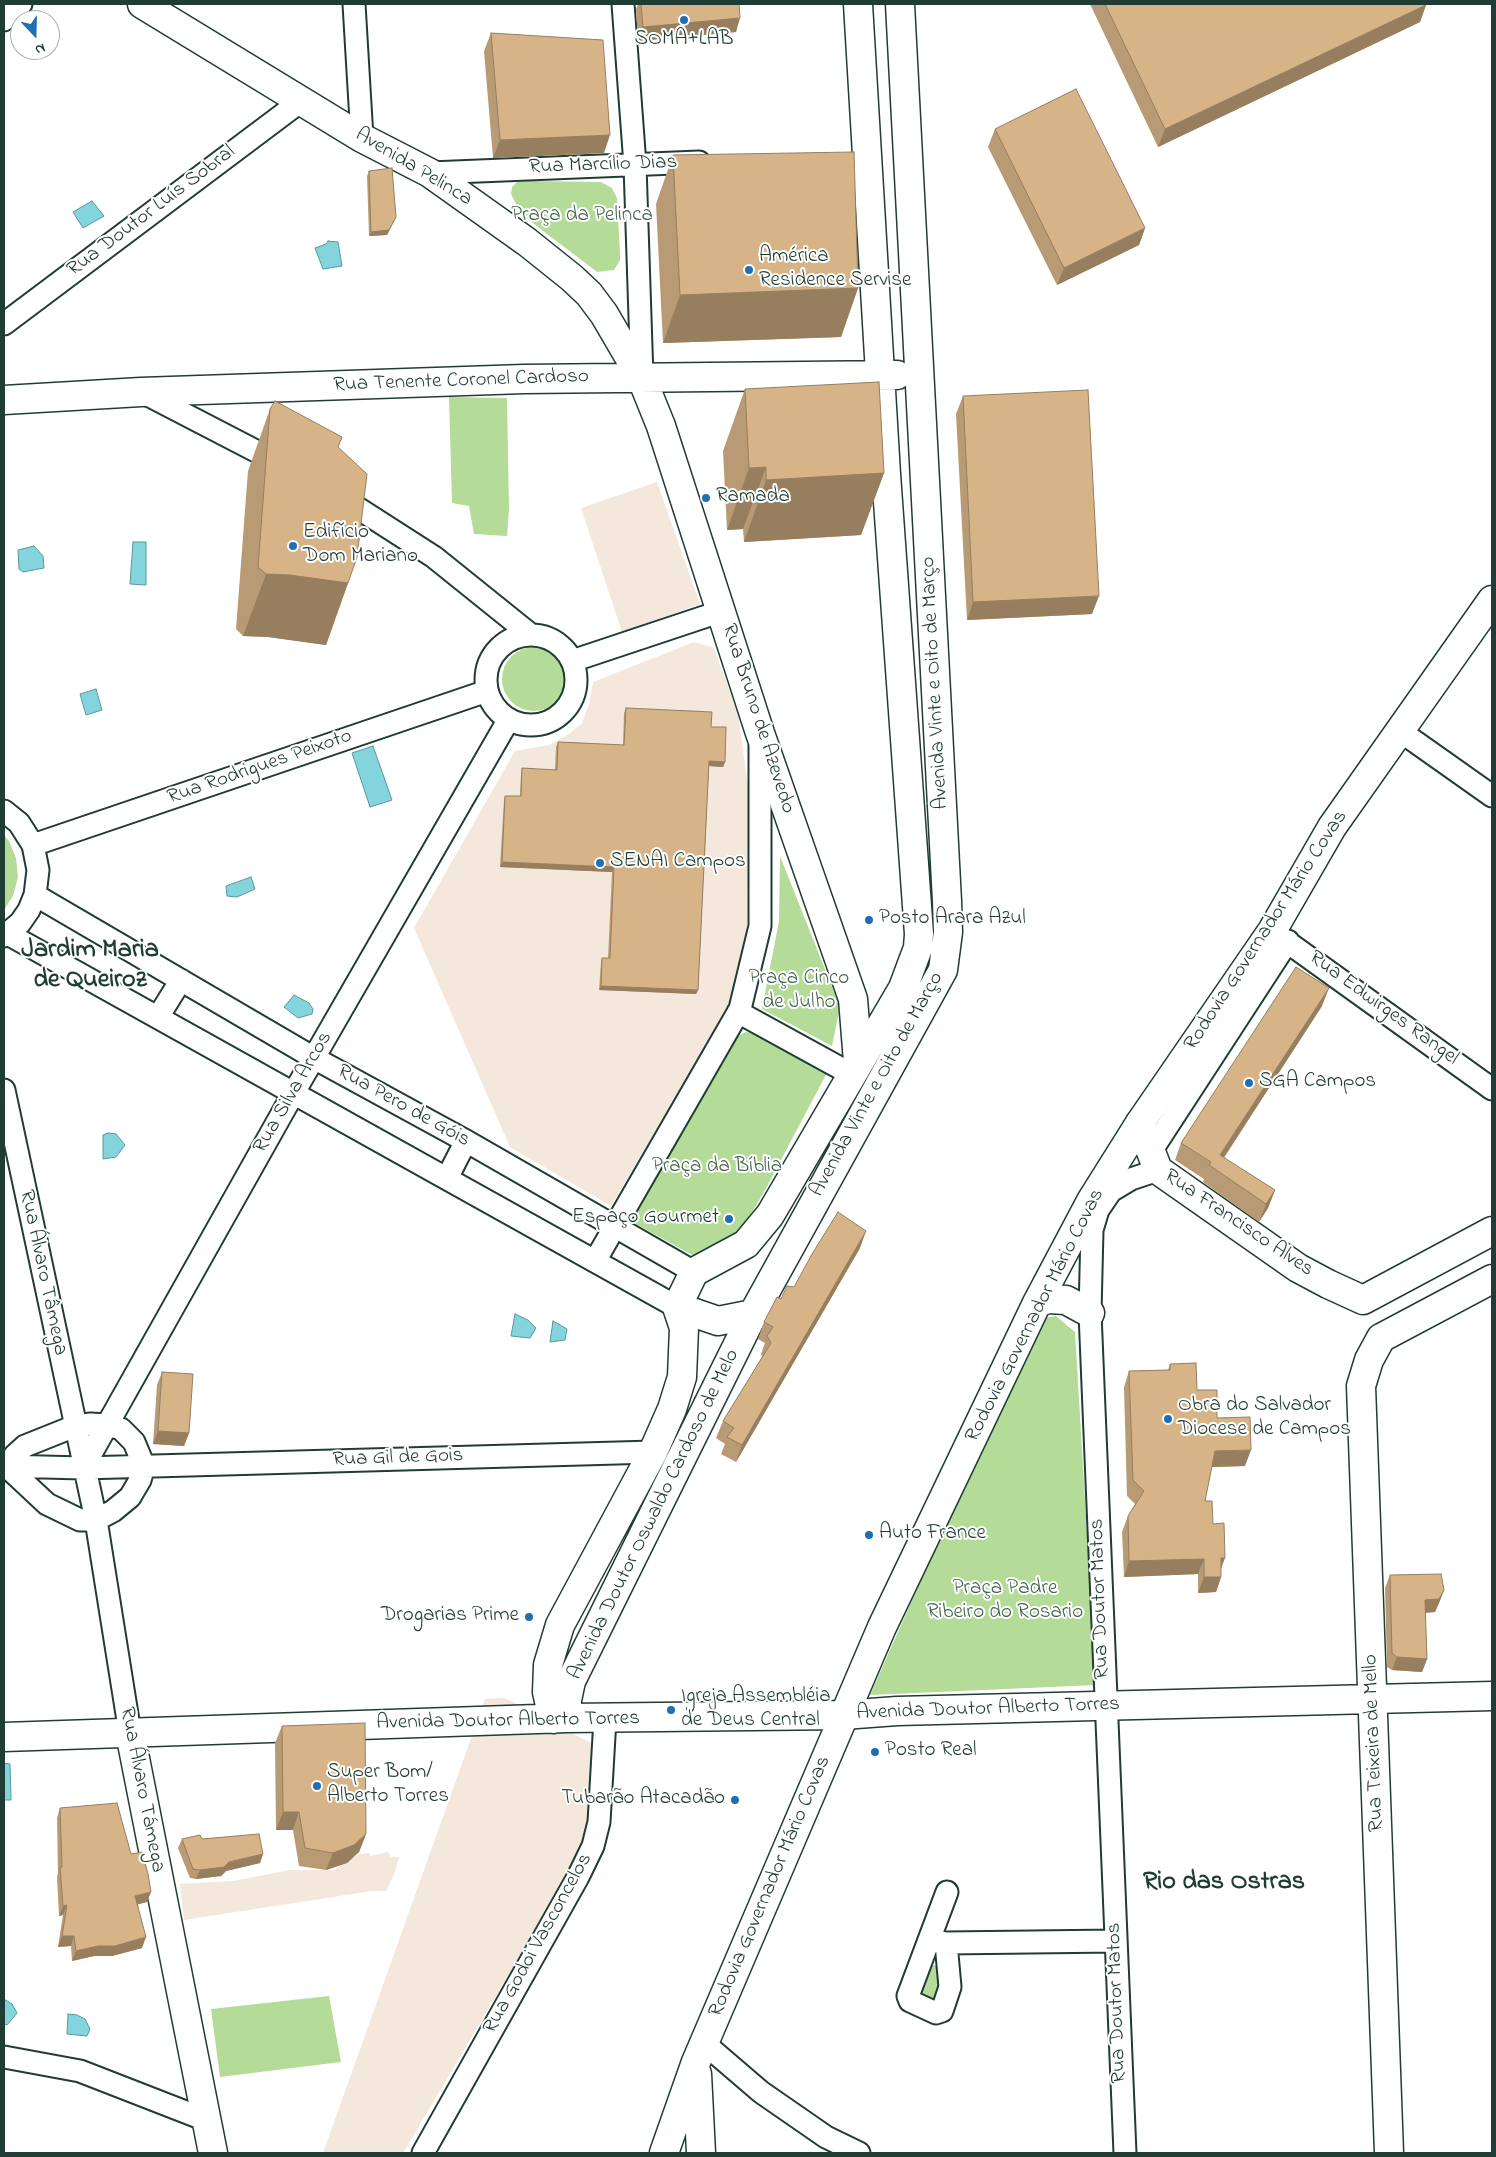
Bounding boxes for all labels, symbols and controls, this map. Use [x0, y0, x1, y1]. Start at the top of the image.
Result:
north arrow [10, 10, 60, 60]
marker: SOMA+LAB [678, 14, 690, 26]
place label: SOMA+LAB [635, 28, 733, 54]
text: N [32, 37, 48, 60]
street label: Avenida Pelinca [350, 123, 476, 213]
street label: Rua Doutor Luís Sobral [63, 141, 241, 283]
street label: Rua Marcílio Dias [528, 151, 678, 181]
park label: Praça da Pelinca [511, 204, 653, 230]
place label: América Residence Servise [759, 245, 911, 295]
marker: América Residence Servise [743, 264, 755, 276]
street label: Rua Tenente Coronel Cardoso [333, 365, 589, 399]
place label: Ramada [716, 485, 790, 511]
marker: Ramada [700, 492, 712, 504]
place label: Edifício Dom Mariano [303, 521, 418, 571]
marker: Edifício Dom Mariano [287, 540, 299, 552]
street label: Avenida Vinte e Oito de Março [917, 556, 955, 810]
street label: Rua Bruno de Azevedo [714, 621, 800, 817]
street label: Rua Rodrigues Peixoto [165, 725, 355, 811]
street label: Rodovia Governador Mário Covas [1180, 806, 1354, 1056]
place label: SENAI Campos [610, 850, 746, 876]
marker: SENAI Campos [594, 857, 606, 869]
place label: Posto Arara Azul [879, 907, 1026, 933]
marker: Posto Arara Azul [863, 914, 875, 926]
district label: Jardim Maria de Queiroz [21, 936, 159, 998]
street label: Rua Edwirges Rangel [1303, 946, 1463, 1072]
park label: Praça Cinco de Julho [749, 967, 849, 1017]
street label: Avenida Vinte e Oito de Março [806, 968, 950, 1202]
street label: Rua Silva Arcos [249, 1028, 339, 1158]
street label: Rua Pero de Góis [332, 1060, 474, 1154]
place label: SGA Campos [1259, 1070, 1376, 1096]
marker: SGA Campos [1243, 1077, 1255, 1089]
park label: Praça da Bíblia [652, 1155, 782, 1181]
street label: Rua Francisco Alves [1158, 1165, 1318, 1283]
street label: Rodovia Governador Mário Covas [961, 1185, 1111, 1447]
street label: Rua Álvaro Tâmega [12, 1188, 72, 1358]
place label: Espaço Gourmet [572, 1206, 719, 1232]
marker: Espaço Gourmet [723, 1213, 735, 1225]
street label: Avenida Doutor Oswaldo Cardoso de Melo [564, 1346, 746, 1684]
place label: Obra do Salvador Diocese de Campos [1178, 1394, 1351, 1444]
marker: Obra do Salvador Diocese de Campos [1162, 1413, 1174, 1425]
street label: Rua Gil de Gois [332, 1444, 464, 1474]
street label: Rua Doutor Matos [1086, 1518, 1116, 1680]
place label: Auto France [879, 1522, 986, 1548]
marker: Auto France [863, 1529, 875, 1541]
park label: Praça Padre Ribeiro do Rosario [927, 1577, 1083, 1627]
place label: Drogarias Prime [381, 1604, 519, 1630]
marker: Drogarias Prime [523, 1611, 535, 1623]
street label: Rua Teixeira de Mello [1359, 1654, 1391, 1832]
place label: Igreja Assembléia de Deus Central [681, 1685, 831, 1735]
street label: Avenida Doutor Alberto Torres [856, 1693, 1120, 1727]
marker: Igreja Assembléia de Deus Central [665, 1704, 677, 1716]
street label: Rua Álvaro Támega [113, 1705, 169, 1875]
street label: Avenida Doutor Alberto Torres [376, 1707, 640, 1737]
place label: Posto Real [885, 1739, 977, 1765]
marker: Posto Real [869, 1746, 881, 1758]
street label: Rodovia Governador Mário Covas [704, 1753, 838, 2021]
place label: Super Bom/ Alberto Torres [327, 1761, 449, 1811]
marker: Super Bom/ Alberto Torres [311, 1780, 323, 1792]
place label: Tubarão Atacadão [561, 1787, 725, 1813]
marker: Tubarão Atacadão [729, 1794, 741, 1806]
street label: Rua Godoi Vasconcelos [479, 1849, 599, 2039]
district label: Rio das Ostras [1143, 1868, 1305, 1900]
street label: Rua Doutor Matos [1103, 1922, 1133, 2084]

